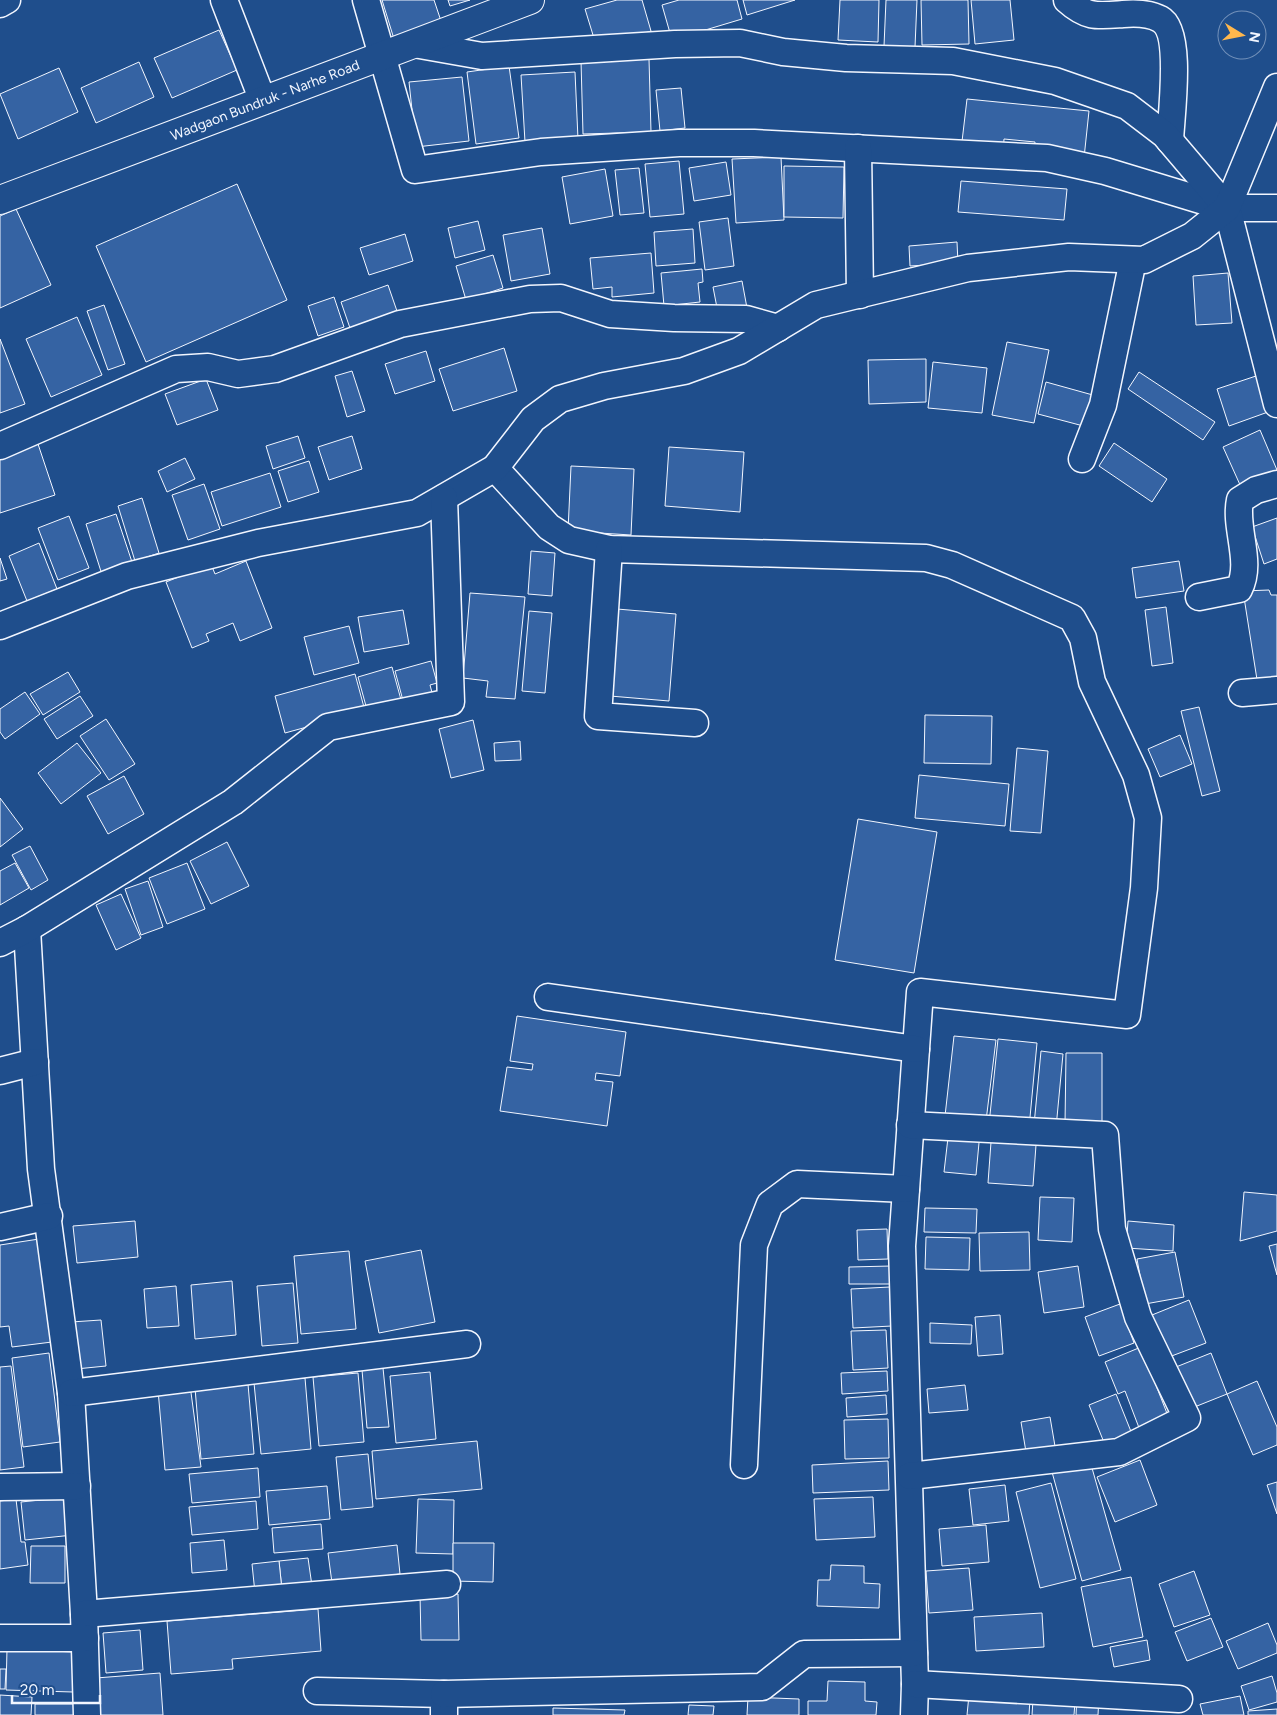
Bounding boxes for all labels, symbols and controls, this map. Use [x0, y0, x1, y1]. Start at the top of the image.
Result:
north arrow [1217, 10, 1267, 60]
text: N [1245, 30, 1264, 44]
street label: Wadgaon Bundruk - Narhe Road [168, 56, 362, 144]
scale bar [12, 1672, 100, 1704]
text: 20 m [20, 1681, 54, 1699]

